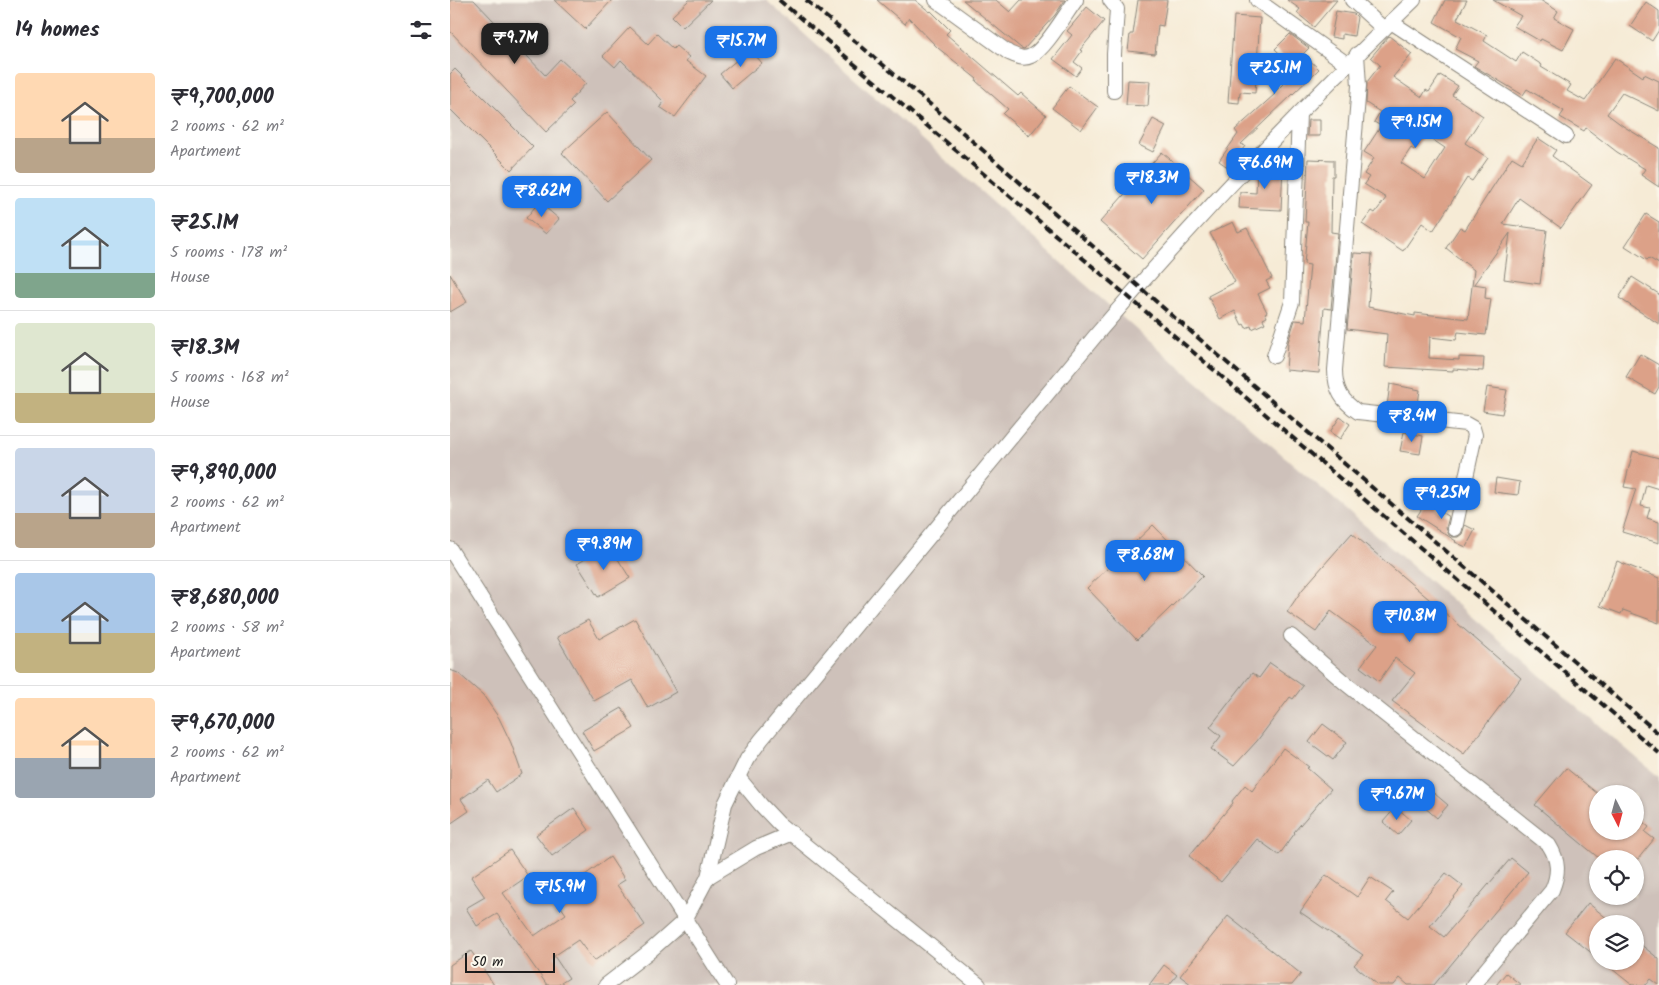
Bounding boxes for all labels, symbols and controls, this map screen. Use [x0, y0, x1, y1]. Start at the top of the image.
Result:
text: 14 homes [15, 14, 100, 47]
icon: filters [407, 16, 435, 44]
pin: ₹9.7M [480, 22, 550, 65]
text: ₹9.7M [492, 26, 538, 51]
pin: ₹15.7M [700, 26, 782, 68]
text: ₹15.7M [716, 29, 766, 54]
pin: ₹25.1M [1234, 52, 1316, 95]
text: ₹25.1M [1249, 56, 1301, 81]
text: ₹9,700,000 [170, 81, 274, 114]
icon: home [55, 93, 115, 153]
pin: ₹9.15M [1375, 106, 1457, 149]
text: ₹9.15M [1391, 110, 1441, 135]
text: 2 rooms · 62 m² [170, 114, 284, 139]
text: Apartment [170, 139, 241, 164]
pin: ₹6.69M [1224, 148, 1306, 190]
text: ₹6.69M [1237, 151, 1293, 176]
pin: ₹18.3M [1111, 162, 1193, 205]
text: ₹18.3M [1126, 166, 1178, 191]
pin: ₹8.62M [501, 176, 583, 218]
text: ₹8.62M [513, 179, 571, 204]
text: ₹25.1M [170, 207, 238, 240]
icon: home [55, 218, 115, 278]
text: 5 rooms · 178 m² [170, 240, 287, 265]
text: House [170, 265, 210, 290]
text: ₹18.3M [170, 332, 239, 365]
icon: home [55, 343, 115, 403]
text: 5 rooms · 168 m² [170, 365, 289, 390]
text: House [170, 390, 210, 415]
pin: ₹8.4M [1377, 400, 1447, 443]
text: ₹8.4M [1388, 404, 1436, 429]
text: ₹9,890,000 [170, 457, 276, 490]
icon: home [55, 468, 115, 528]
pin: ₹9.25M [1401, 478, 1483, 520]
text: ₹9.25M [1414, 481, 1470, 506]
text: 2 rooms · 62 m² [170, 490, 284, 515]
text: Apartment [170, 515, 241, 540]
pin: ₹9.89M [563, 528, 645, 571]
text: ₹9.89M [576, 532, 632, 557]
pin: ₹8.68M [1104, 540, 1186, 582]
text: ₹8.68M [1116, 543, 1174, 568]
text: ₹8,680,000 [170, 582, 279, 615]
icon: home [55, 593, 115, 653]
pin: ₹10.8M [1369, 600, 1451, 643]
text: ₹10.8M [1384, 604, 1436, 629]
text: 2 rooms · 58 m² [170, 615, 284, 640]
text: Apartment [170, 640, 241, 665]
text: ₹9,670,000 [170, 707, 274, 740]
icon: home [55, 718, 115, 778]
text: 2 rooms · 62 m² [170, 740, 284, 765]
text: Apartment [170, 765, 241, 790]
pin: ₹9.67M [1356, 778, 1438, 821]
text: ₹9.67M [1370, 782, 1424, 807]
north arrow [1589, 785, 1644, 840]
map controls [1589, 785, 1644, 970]
button: locate [1589, 850, 1644, 905]
pin: ₹15.9M [519, 872, 601, 914]
text: ₹15.9M [535, 875, 585, 900]
button: layers [1589, 915, 1644, 970]
scale bar [465, 950, 555, 973]
text: 50 m [472, 951, 503, 973]

